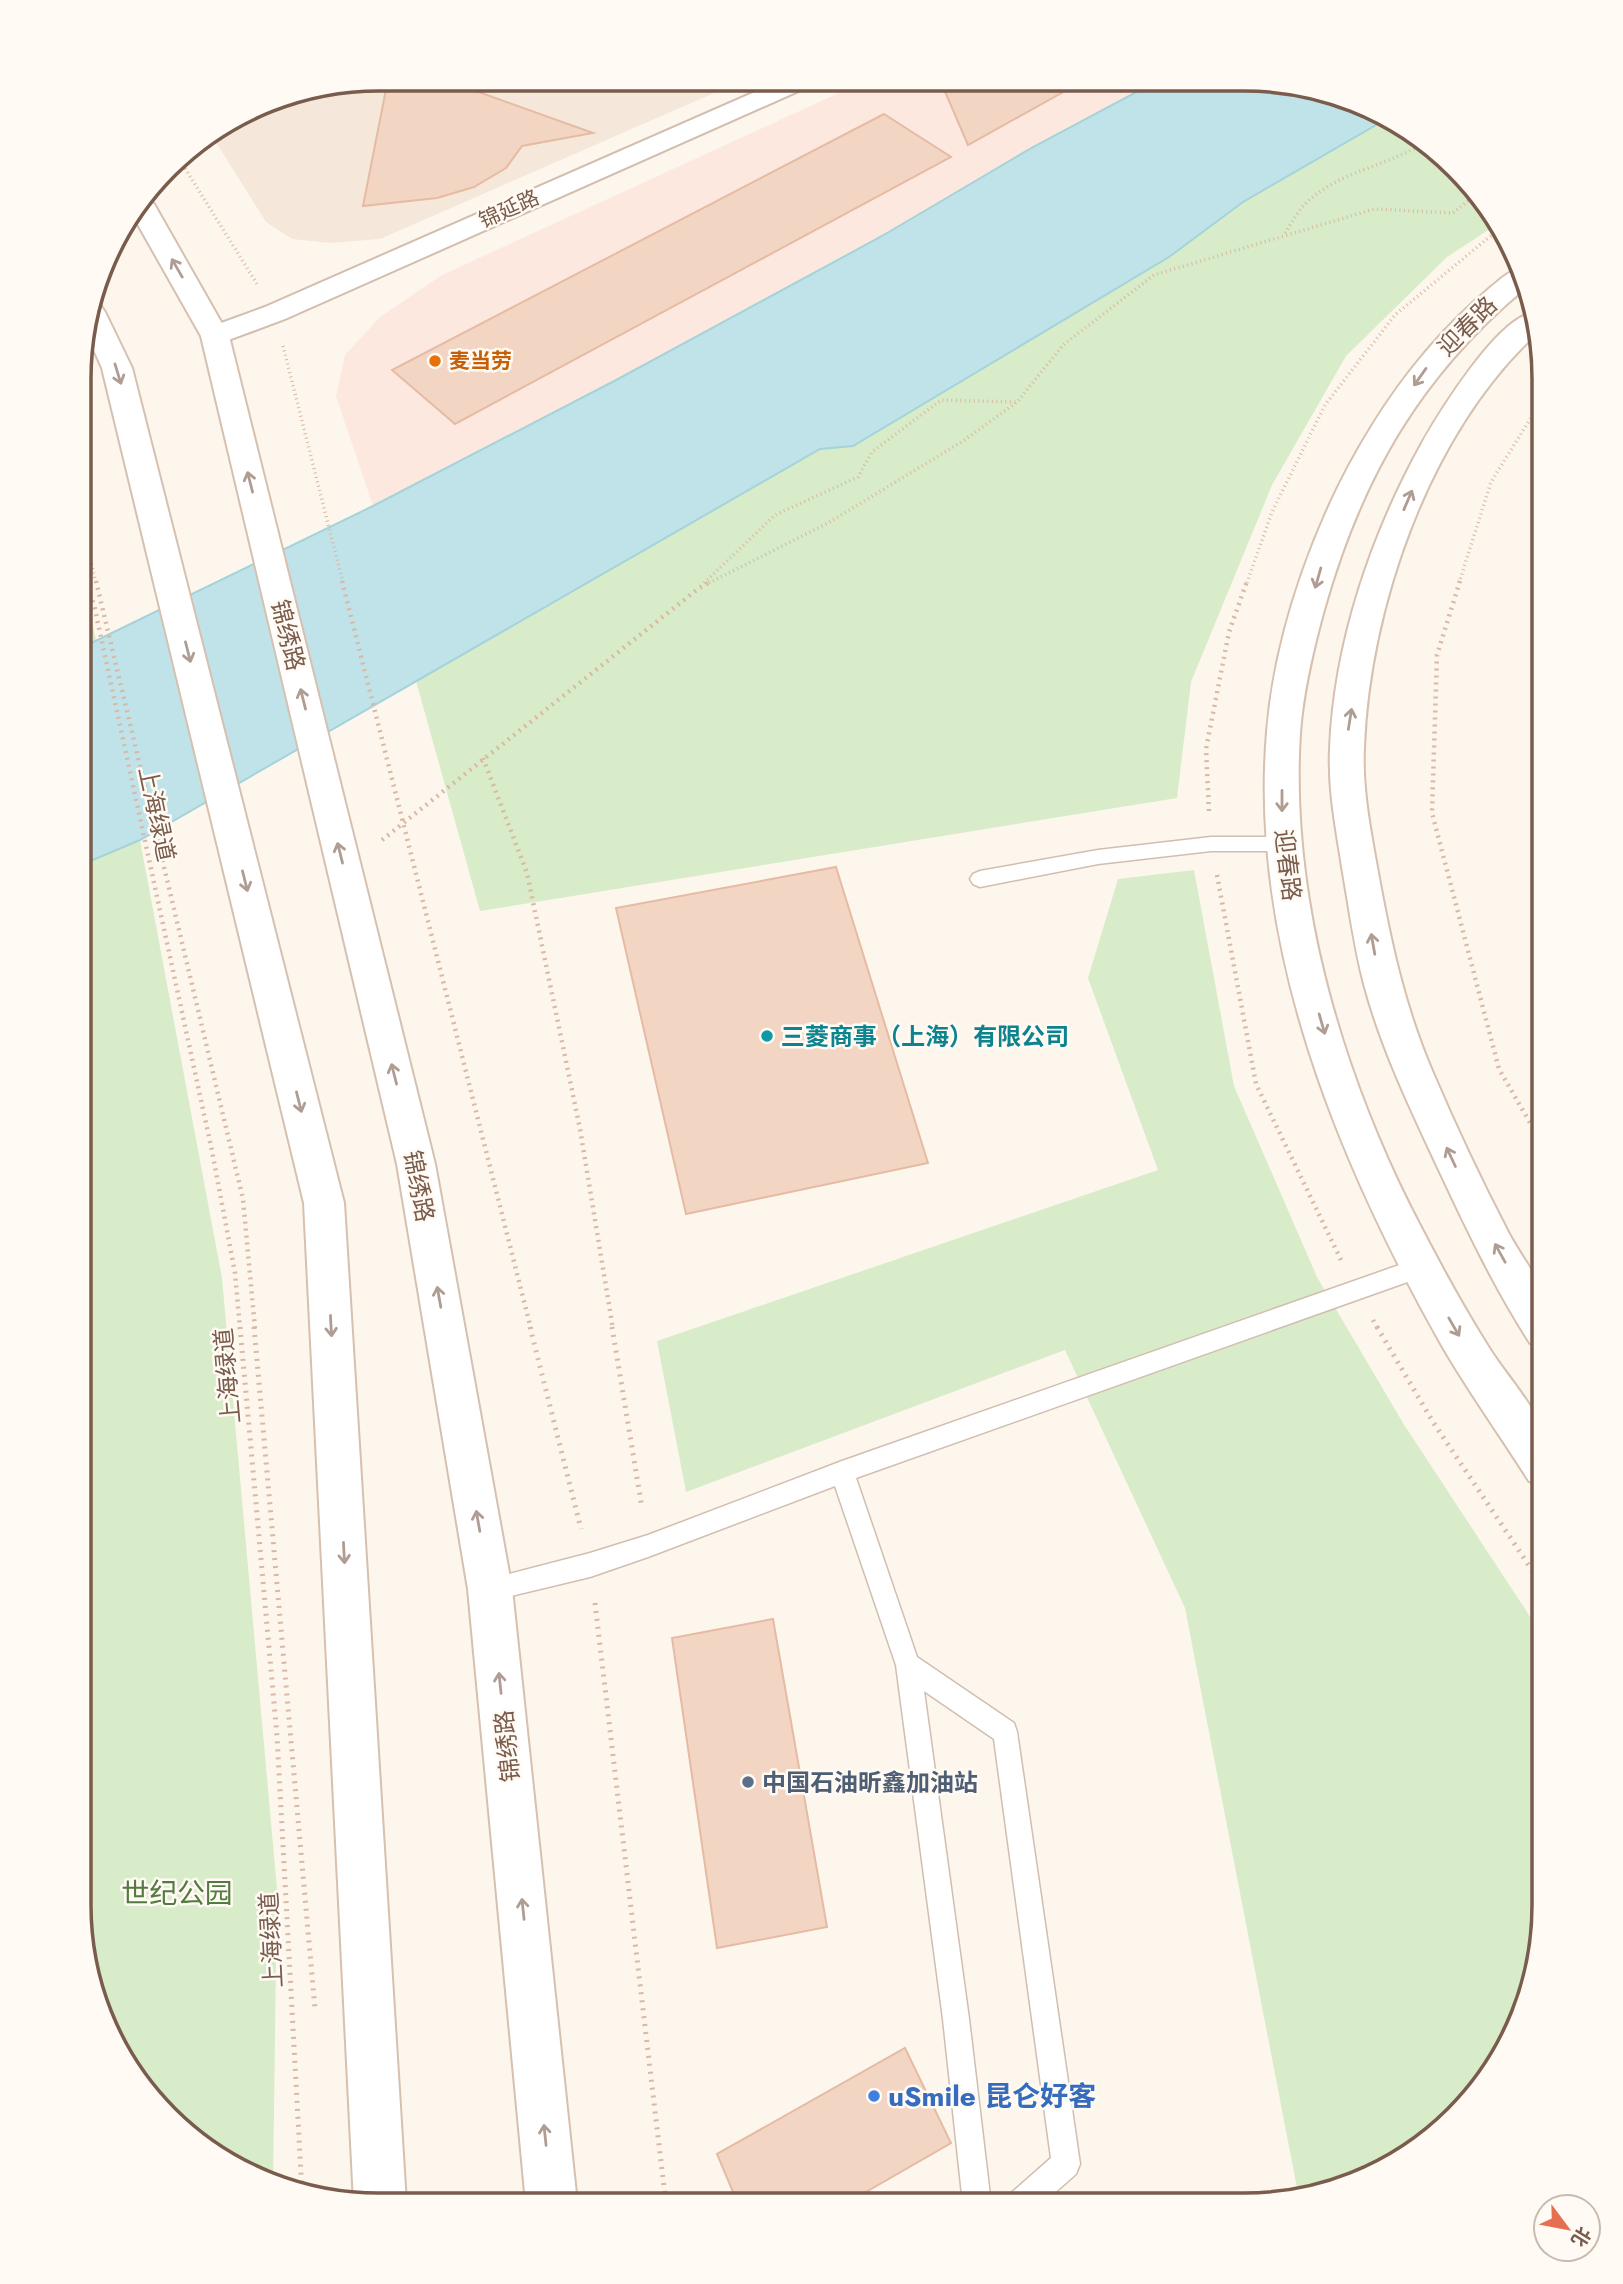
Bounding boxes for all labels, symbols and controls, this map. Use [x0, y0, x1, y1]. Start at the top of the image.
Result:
street label: 锦延路 [474, 182, 544, 236]
one-way arrow [170, 259, 184, 279]
street label: 迎春路 [1429, 288, 1505, 364]
place label: 麦当劳 [449, 346, 512, 376]
marker: 麦当劳 [427, 353, 443, 369]
one-way arrow [113, 363, 126, 385]
one-way arrow [1413, 367, 1427, 386]
one-way arrow [243, 471, 256, 493]
one-way arrow [1403, 490, 1416, 511]
one-way arrow [1310, 567, 1323, 589]
street label: 锦绣路 [262, 596, 314, 674]
one-way arrow [182, 640, 195, 663]
one-way arrow [296, 688, 309, 711]
one-way arrow [1344, 708, 1357, 731]
street label: 上海绿道 [130, 763, 184, 865]
one-way arrow [1276, 790, 1289, 813]
street label: 迎春路 [1266, 827, 1310, 903]
one-way arrow [333, 842, 346, 865]
one-way arrow [239, 869, 252, 892]
one-way arrow [1366, 933, 1379, 956]
one-way arrow [1316, 1013, 1329, 1035]
place label: 三菱商事（上海）有限公司 [781, 1019, 1069, 1054]
marker: 三菱商事（上海）有限公司 [759, 1028, 775, 1044]
one-way arrow [387, 1063, 400, 1086]
one-way arrow [293, 1090, 306, 1113]
street label: 锦绣路 [395, 1147, 443, 1225]
one-way arrow [1444, 1147, 1458, 1168]
one-way arrow [1493, 1243, 1506, 1264]
one-way arrow [432, 1286, 445, 1309]
one-way arrow [325, 1314, 338, 1337]
one-way arrow [1448, 1317, 1462, 1337]
street label: 上海绿道 [205, 1327, 249, 1425]
one-way arrow [471, 1510, 484, 1533]
one-way arrow [338, 1541, 351, 1564]
one-way arrow [493, 1672, 506, 1694]
street label: 锦绣路 [486, 1708, 528, 1784]
place label: 中国石油昕鑫加油站 [762, 1765, 978, 1800]
marker: 中国石油昕鑫加油站 [740, 1774, 756, 1790]
park label: 世纪公园 [121, 1873, 233, 1914]
street label: 上海绿道 [251, 1891, 291, 1989]
one-way arrow [516, 1898, 529, 1921]
place label: uSmile 昆仑好客 [888, 2076, 1096, 2117]
marker: uSmile 昆仑好客 [866, 2088, 882, 2104]
one-way arrow [539, 2125, 552, 2147]
north arrow [1532, 2193, 1602, 2263]
text: 北 [1565, 2222, 1597, 2252]

